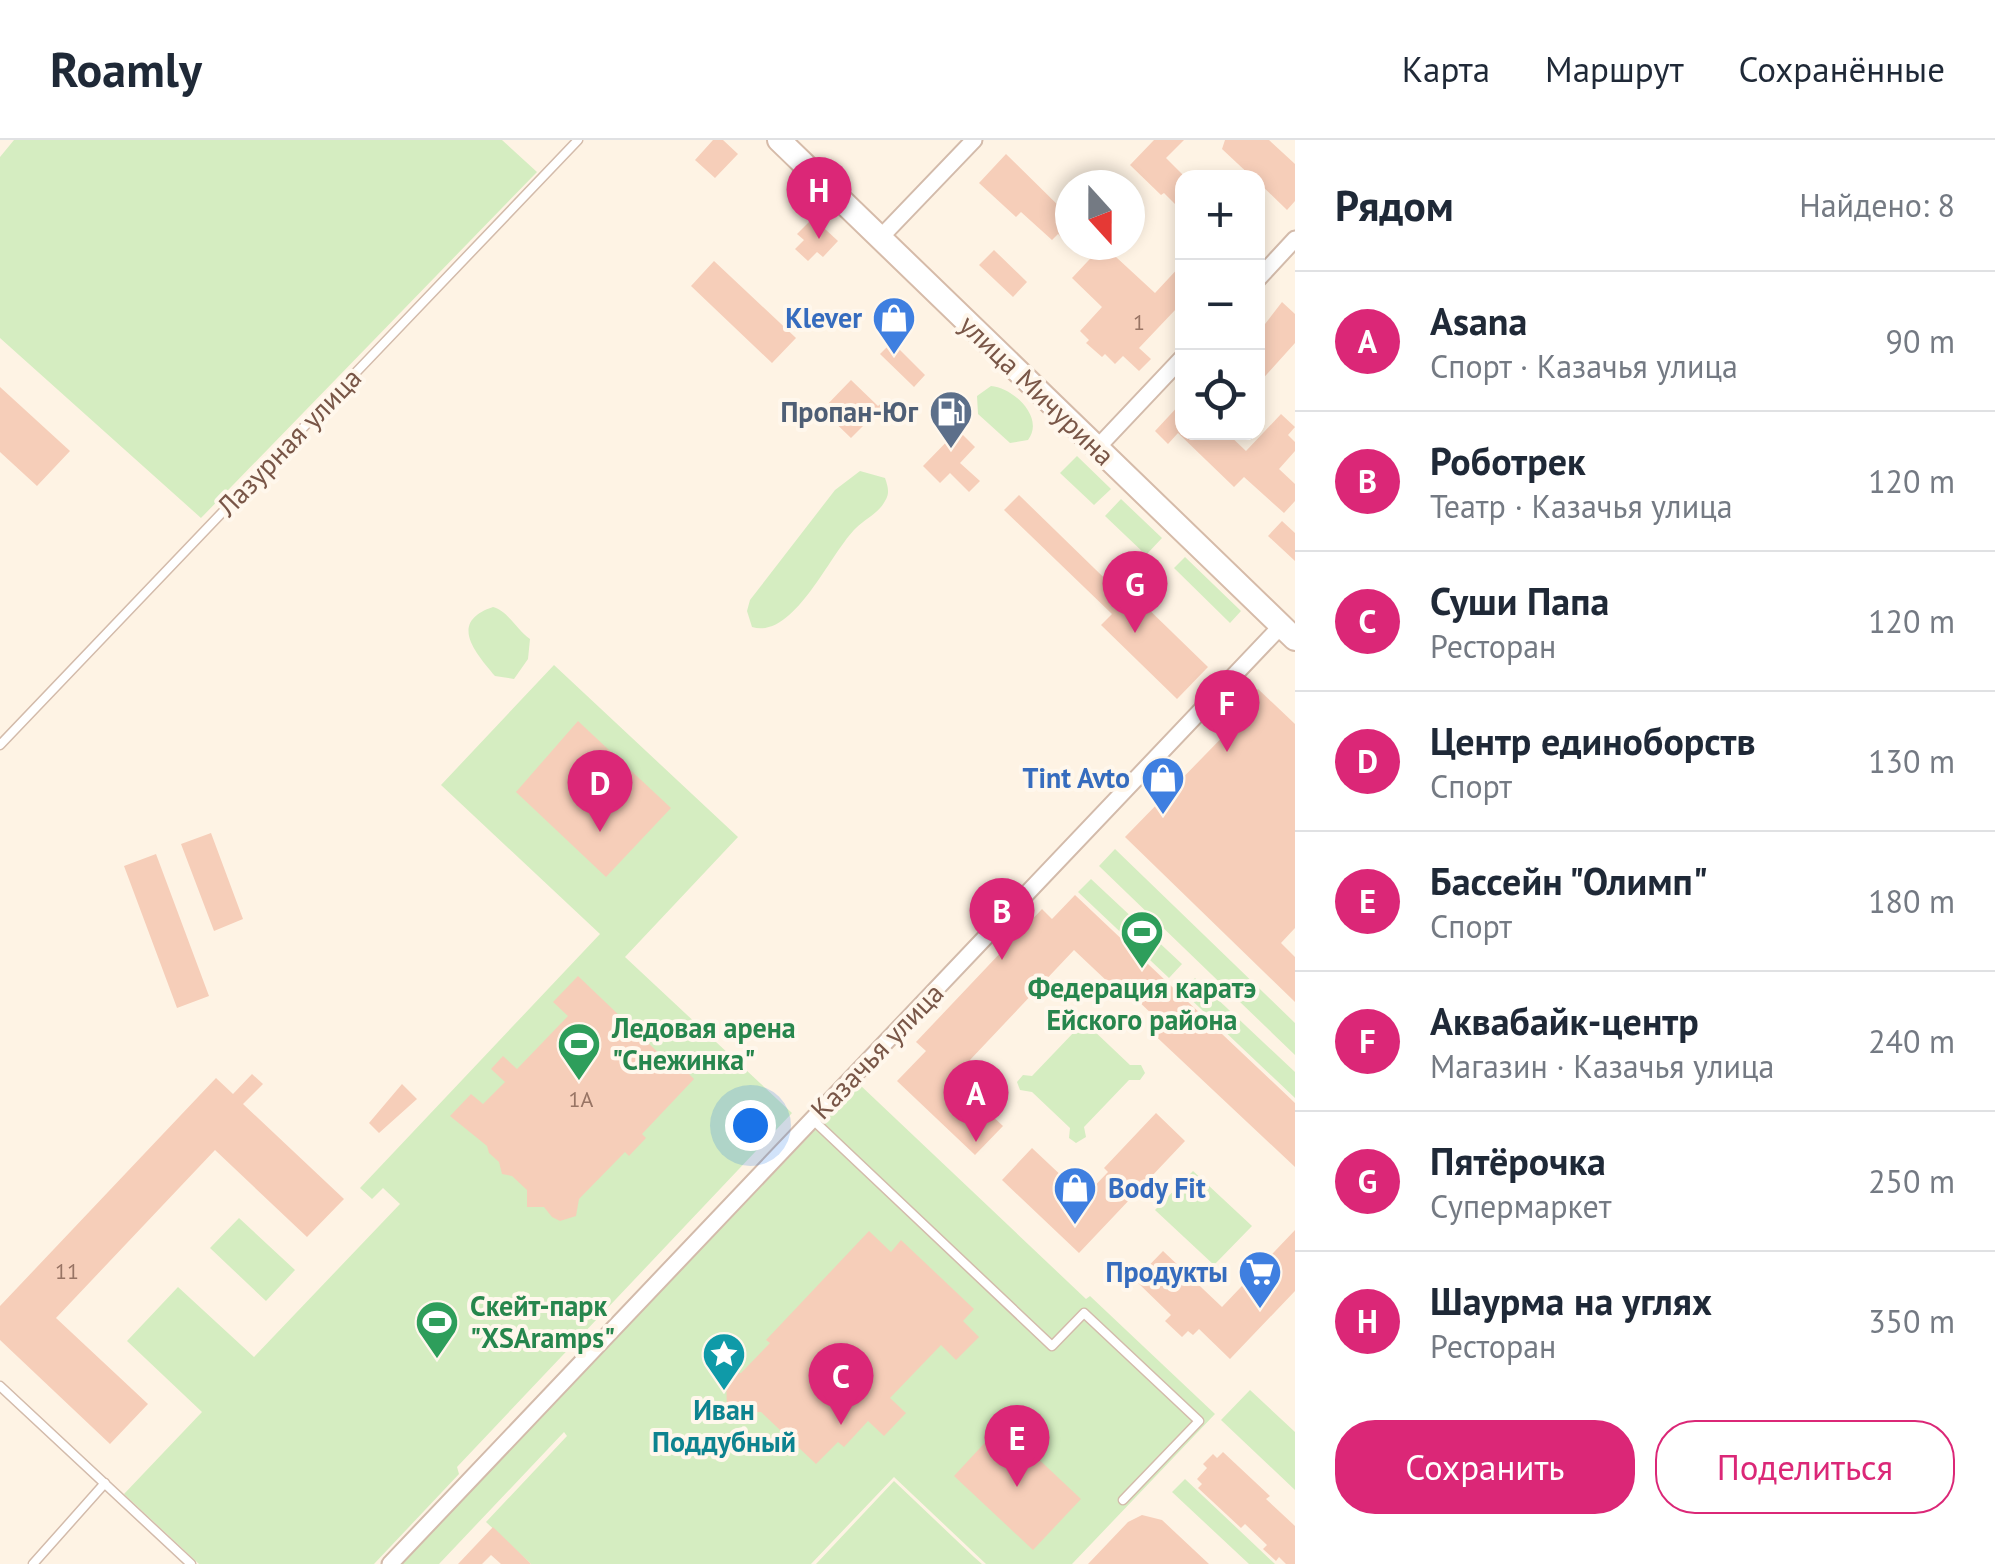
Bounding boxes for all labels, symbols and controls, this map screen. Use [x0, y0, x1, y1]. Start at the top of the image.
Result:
text: Roamly [50, 38, 202, 100]
text: Карта [1402, 46, 1490, 92]
text: Маршрут [1545, 46, 1684, 92]
text: Сохранённые [1739, 46, 1945, 92]
pin: H [786, 157, 852, 239]
north arrow [1055, 170, 1145, 260]
map controls [1175, 170, 1265, 440]
button: + [1175, 170, 1265, 260]
text: Рядом [1335, 178, 1454, 233]
text: Найдено: 8 [1799, 184, 1955, 226]
button: − [1175, 260, 1265, 350]
shop icon: Klever [871, 295, 917, 356]
text: Asana [1430, 296, 1527, 345]
place label: Klever [785, 299, 862, 336]
street label: улица Мичурина [952, 306, 1123, 473]
house number: 1 [1133, 308, 1145, 336]
text: A [1358, 320, 1377, 362]
text: 90 m [1886, 320, 1955, 362]
text: Спорт · Казачья улица [1430, 345, 1738, 387]
button: locate [1175, 350, 1265, 440]
street label: Лазурная улица [208, 359, 369, 525]
fuel station icon: Пропан-Юг [928, 389, 974, 450]
place label: Пропан-Юг [780, 393, 918, 430]
text: Роботрек [1430, 436, 1586, 485]
text: B [1358, 460, 1377, 502]
text: 120 m [1868, 460, 1955, 502]
text: Театр · Казачья улица [1430, 485, 1733, 527]
pin: G [1102, 550, 1168, 633]
text: Суши Папа [1430, 576, 1609, 625]
text: C [1359, 600, 1376, 642]
text: 120 m [1868, 600, 1955, 642]
text: Ресторан [1430, 625, 1556, 667]
pin: F [1194, 670, 1260, 752]
text: Центр единоборств [1430, 716, 1756, 765]
text: D [1357, 740, 1378, 782]
text: 130 m [1868, 740, 1955, 782]
pin: D [568, 750, 632, 832]
shop icon: Tint Avto [1140, 755, 1186, 816]
place label: Tint Avto [1023, 759, 1130, 796]
text: Спорт [1430, 765, 1512, 807]
text: Бассейн "Олимп" [1430, 856, 1708, 905]
pin: B [970, 878, 1034, 960]
text: E [1359, 880, 1376, 922]
text: 180 m [1868, 880, 1955, 922]
text: Спорт [1430, 905, 1512, 947]
sports icon: Федерация каратэ Ейского района [1119, 909, 1165, 970]
place label: Федерация каратэ Ейского района [1028, 969, 1256, 1038]
street label: Казачья улица [802, 975, 951, 1127]
text: Аквабайк-центр [1430, 996, 1699, 1045]
place label: Ледовая арена "Снежинка" [611, 1009, 796, 1078]
text: F [1359, 1020, 1376, 1062]
text: 240 m [1868, 1020, 1955, 1062]
sports icon: Ледовая арена "Снежинка" [556, 1021, 602, 1082]
text: Магазин · Казачья улица [1430, 1045, 1774, 1087]
pin: A [944, 1060, 1008, 1142]
house number: 1А [569, 1085, 594, 1113]
your location [725, 1100, 776, 1151]
text: Пятёрочка [1430, 1136, 1606, 1185]
text: G [1358, 1160, 1377, 1202]
text: 250 m [1868, 1160, 1955, 1202]
shop icon: Body Fit [1052, 1165, 1098, 1226]
place label: Body Fit [1108, 1169, 1206, 1206]
text: Супермаркет [1430, 1185, 1611, 1227]
supermarket icon: Продукты [1237, 1249, 1283, 1310]
place label: Продукты [1106, 1253, 1228, 1290]
house number: 11 [55, 1257, 79, 1285]
text: Шаурма на углях [1430, 1276, 1712, 1325]
place label: Скейт-парк "XSAramps" [470, 1287, 615, 1356]
sports icon: Скейт-парк "XSAramps" [414, 1299, 460, 1360]
text: H [1357, 1300, 1378, 1342]
text: 350 m [1868, 1300, 1955, 1342]
text: Ресторан [1430, 1325, 1556, 1367]
place icon: Иван Поддубный [701, 1331, 747, 1392]
pin: C [808, 1342, 874, 1425]
place label: Иван Поддубный [652, 1391, 796, 1460]
pin: E [984, 1404, 1050, 1487]
button: Сохранить [1335, 1420, 1635, 1514]
button: Поделиться [1655, 1420, 1955, 1514]

